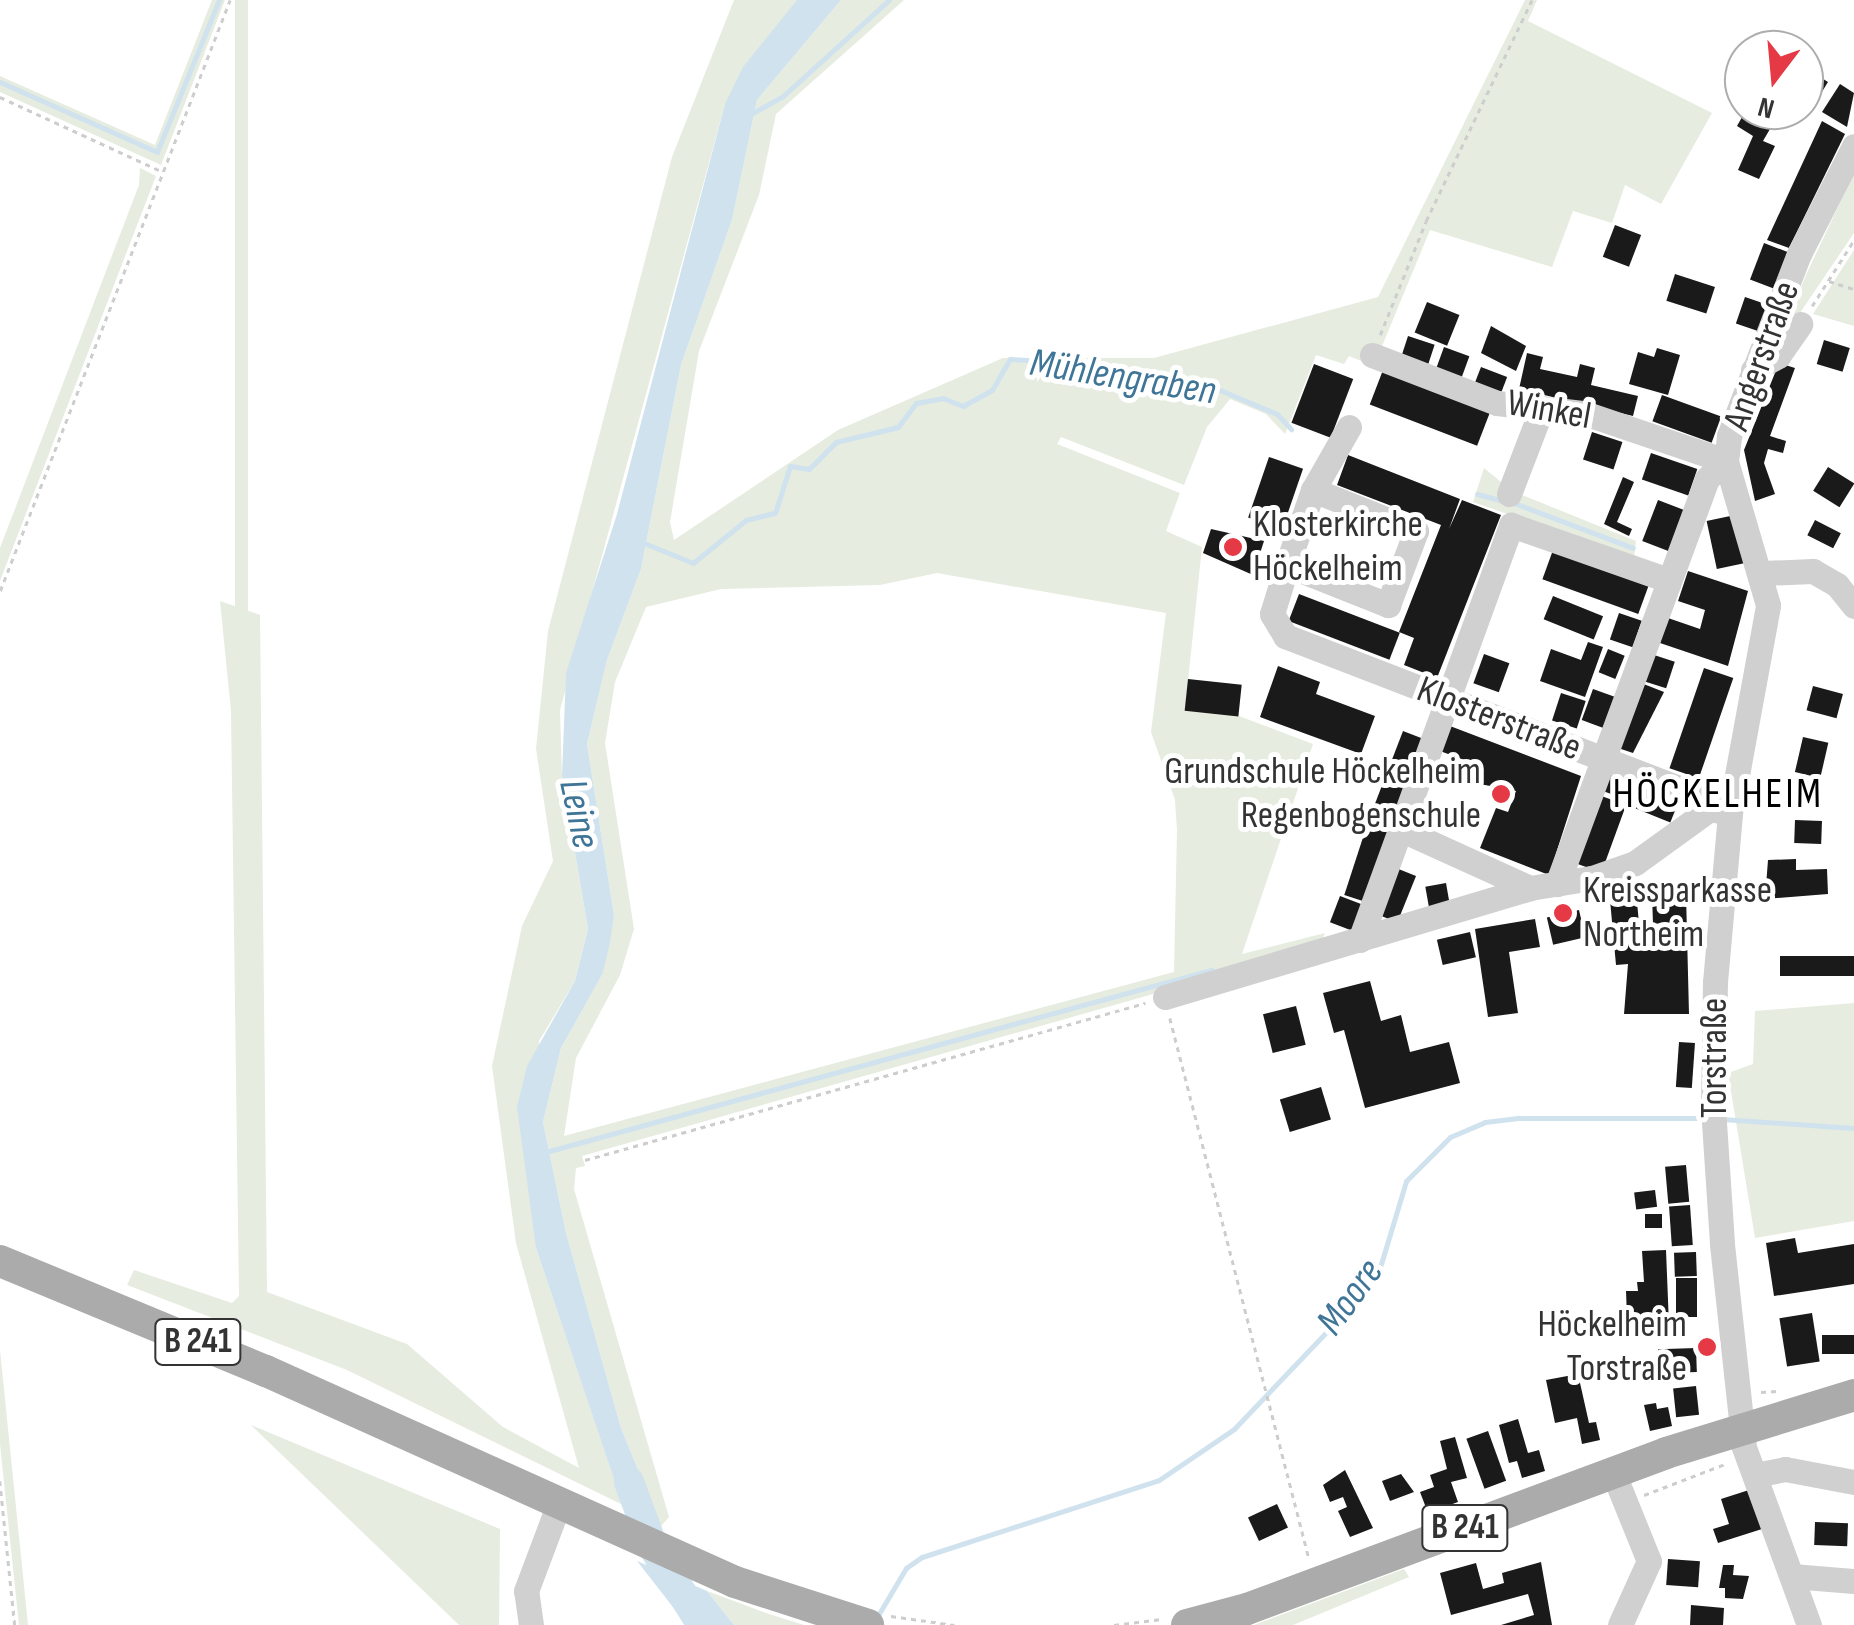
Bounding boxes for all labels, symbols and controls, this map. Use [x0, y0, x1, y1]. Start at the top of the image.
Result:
north arrow [1724, 30, 1824, 130]
text: N [1754, 89, 1778, 125]
street label: Angerstraße [1714, 275, 1810, 437]
water label: Mühlengraben [1027, 339, 1219, 415]
street label: Winkel [1504, 380, 1594, 440]
place label: Klosterkirche Höckelheim [1253, 502, 1423, 592]
marker: Klosterkirche Höckelheim [1222, 536, 1244, 558]
street label: Klosterstraße [1411, 667, 1587, 771]
place label: Grundschule Höckelheim Regenbogenschule [1164, 749, 1481, 838]
district label: HÖCKELHEIM [1612, 770, 1824, 820]
water label: Leine [548, 775, 610, 853]
marker: Grundschule Höckelheim Regenbogenschule [1490, 783, 1512, 805]
place label: Kreissparkasse Northeim [1583, 868, 1772, 958]
marker: Kreissparkasse Northeim [1552, 902, 1574, 924]
street label: Torstraße [1692, 998, 1738, 1118]
water label: Moore [1306, 1250, 1394, 1344]
place label: Höckelheim Torstraße [1537, 1302, 1687, 1392]
road number: B 241 [153, 1312, 243, 1372]
marker: Höckelheim Torstraße [1696, 1336, 1718, 1358]
road number: B 241 [1420, 1498, 1510, 1558]

